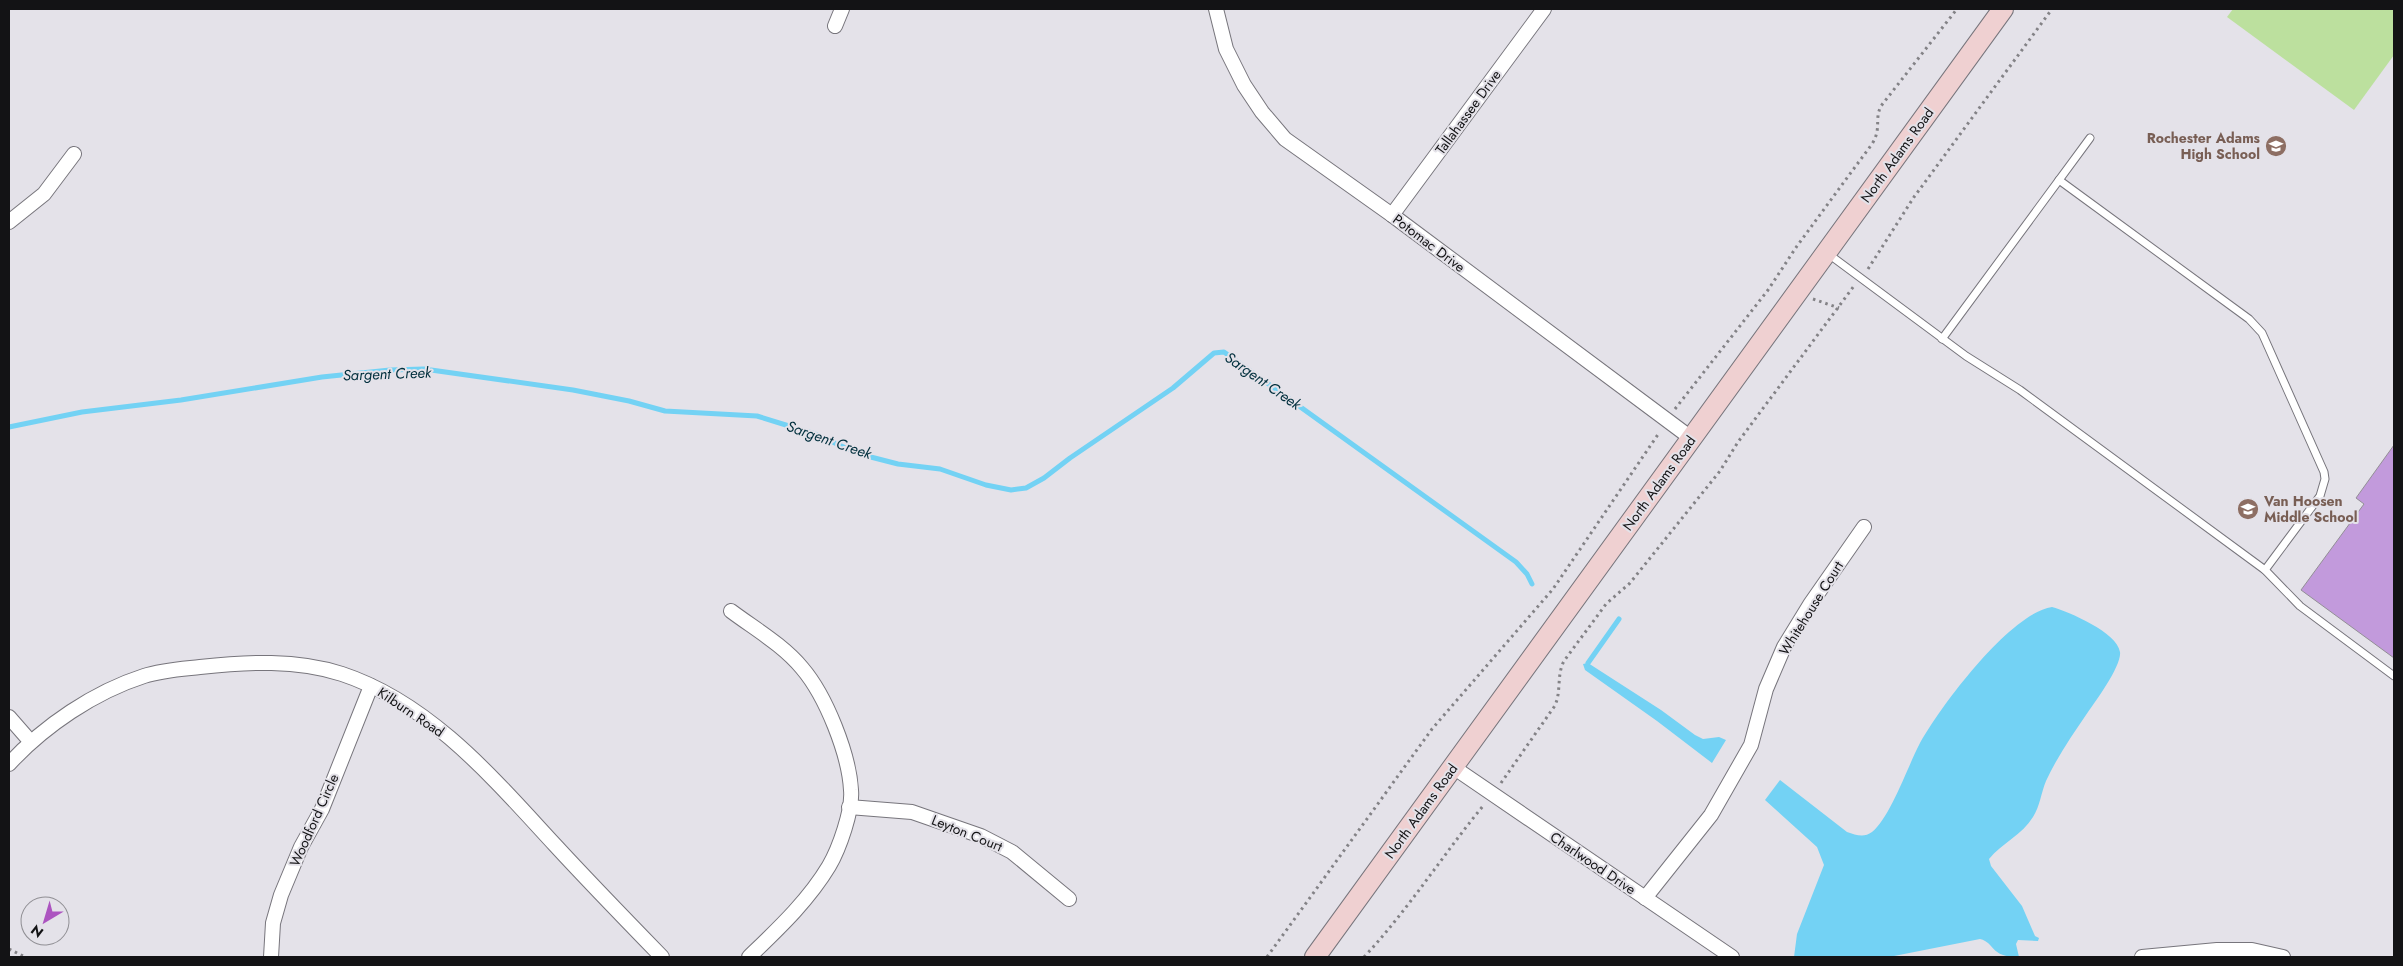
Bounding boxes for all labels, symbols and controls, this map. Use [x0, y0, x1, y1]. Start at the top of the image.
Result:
street label: Tallahassee Drive [1430, 66, 1506, 158]
street label: North Adams Road [1856, 103, 1938, 207]
place label: Rochester Adams High School [2147, 128, 2261, 164]
school or university icon: Rochester Adams High School [2264, 134, 2288, 158]
street label: Potomac Drive [1389, 209, 1469, 277]
water label: Sargent Creek [1220, 347, 1306, 416]
water label: Sargent Creek [342, 361, 432, 387]
water label: Sargent Creek [784, 415, 875, 465]
street label: North Adams Road [1618, 431, 1700, 535]
place label: Van Hoosen Middle School [2263, 491, 2358, 527]
school or university icon: Van Hoosen Middle School [2236, 497, 2260, 521]
street label: Whitehouse Court [1774, 557, 1848, 659]
street label: Kilburn Road [374, 682, 448, 742]
street label: North Adams Road [1380, 759, 1462, 863]
street label: Woodford Circle [285, 770, 343, 870]
street label: Leyton Court [929, 810, 1006, 857]
street label: Charlwood Drive [1546, 827, 1640, 899]
north arrow [20, 896, 70, 946]
text: N [26, 920, 48, 943]

